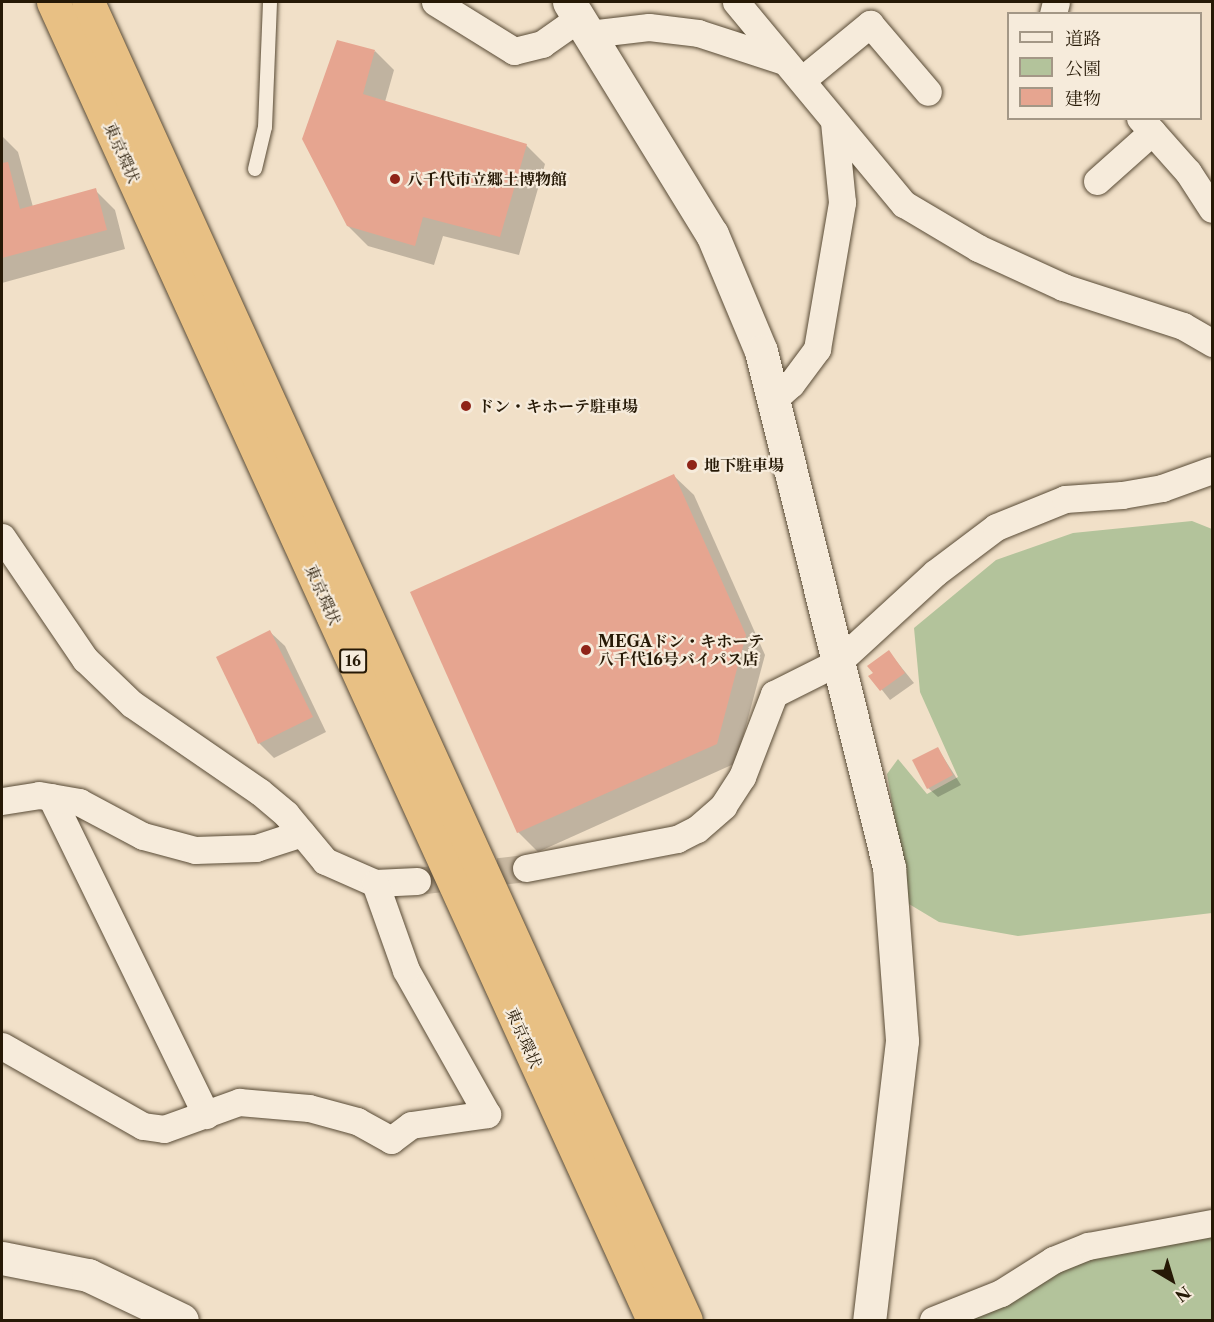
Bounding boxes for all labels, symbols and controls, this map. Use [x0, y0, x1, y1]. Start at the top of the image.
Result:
legend [1007, 12, 1202, 120]
text: 道路 [1065, 28, 1101, 50]
text: 公園 [1065, 58, 1101, 80]
text: 建物 [1065, 88, 1101, 110]
street label: 東京環状 [100, 120, 144, 186]
place label: 八千代市立郷土博物館 [407, 169, 567, 189]
marker: 八千代市立郷土博物館 [388, 172, 402, 186]
place label: ドン・キホーテ駐車場 [478, 396, 638, 416]
marker: ドン・キホーテ駐車場 [459, 399, 473, 413]
place label: 地下駐車場 [704, 455, 784, 475]
marker: 地下駐車場 [685, 458, 699, 472]
street label: 東京環状 [301, 562, 345, 628]
place label: MEGAドン・キホーテ 八千代16号バイパス店 [598, 631, 764, 669]
marker: MEGAドン・キホーテ 八千代16号バイパス店 [579, 643, 593, 657]
road number: 16 [338, 649, 368, 673]
street label: 東京環状 [502, 1005, 546, 1071]
north arrow [1142, 1250, 1202, 1310]
text: N [1171, 1282, 1195, 1306]

